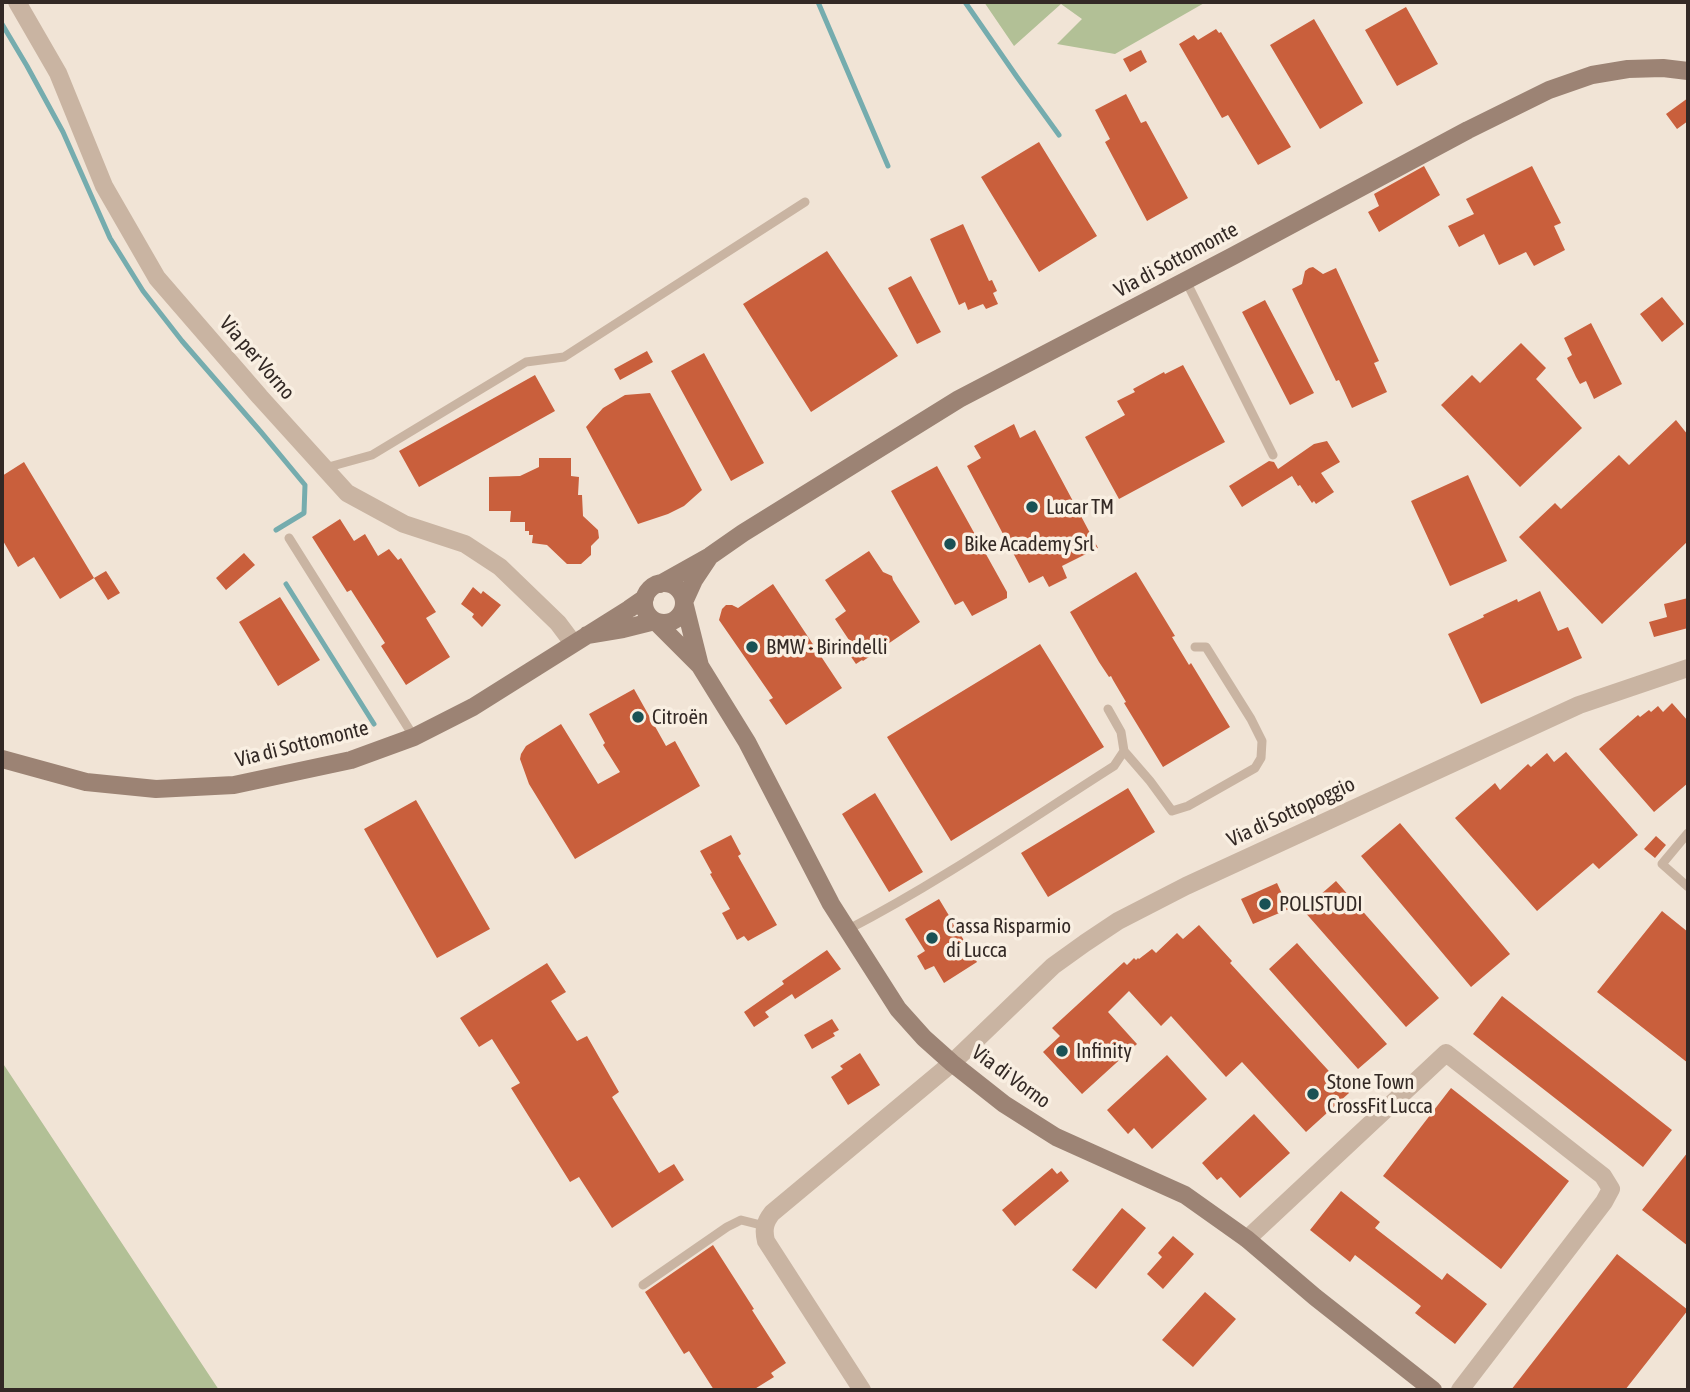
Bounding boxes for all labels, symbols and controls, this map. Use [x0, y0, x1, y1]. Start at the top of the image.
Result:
street label: Via di Sottomonte [1110, 217, 1242, 303]
street label: Via per Vorno [214, 311, 300, 405]
place label: Lucar TM [1046, 494, 1114, 520]
marker: Lucar TM [1024, 499, 1040, 515]
place label: Bike Academy Srl [964, 531, 1095, 557]
marker: Bike Academy Srl [942, 536, 958, 552]
place label: BMW - Birindelli [766, 634, 888, 660]
marker: BMW - Birindelli [744, 639, 760, 655]
place label: Citroën [652, 704, 708, 730]
marker: Citroën [630, 709, 646, 725]
street label: Via di Sottomonte [233, 715, 371, 773]
street label: Via di Sottopoggio [1223, 771, 1359, 853]
place label: POLISTUDI [1279, 891, 1363, 917]
marker: POLISTUDI [1257, 896, 1273, 912]
place label: Cassa Risparmio di Lucca [946, 913, 1071, 963]
marker: Cassa Risparmio di Lucca [924, 930, 940, 946]
place label: Infinity [1076, 1038, 1132, 1064]
street label: Via di Vorno [967, 1040, 1055, 1114]
marker: Infinity [1054, 1043, 1070, 1059]
place label: Stone Town CrossFit Lucca [1327, 1069, 1433, 1119]
marker: Stone Town CrossFit Lucca [1305, 1086, 1321, 1102]

